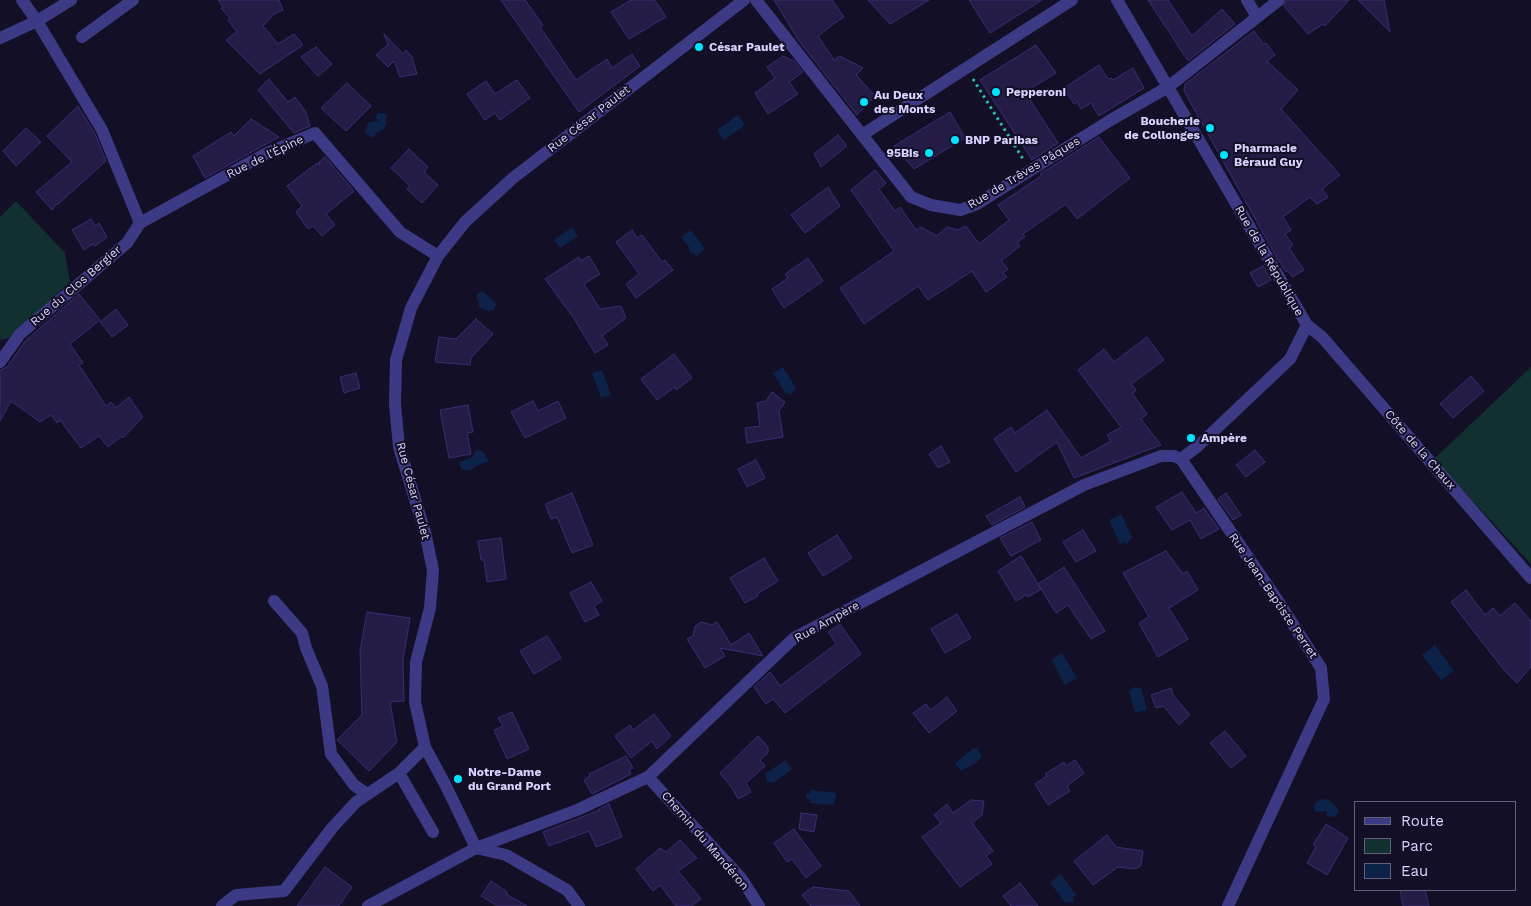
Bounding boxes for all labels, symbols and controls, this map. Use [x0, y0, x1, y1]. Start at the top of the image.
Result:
place label: César Paulet [709, 40, 784, 54]
marker: César Paulet [693, 41, 705, 53]
street label: Rue César Paulet [545, 82, 633, 156]
place label: Pepperoni [1006, 85, 1066, 99]
marker: Pepperoni [990, 86, 1002, 98]
place label: Au Deux des Monts [874, 88, 935, 116]
marker: Au Deux des Monts [858, 96, 870, 108]
place label: Boucherie de Collonges [1124, 114, 1200, 142]
marker: Boucherie de Collonges [1204, 122, 1216, 134]
street label: Rue de l'Épine [224, 132, 306, 182]
place label: BNP Paribas [965, 133, 1038, 147]
marker: BNP Paribas [949, 134, 961, 146]
street label: Rue de Trêves Pâques [965, 134, 1083, 212]
place label: Pharmacie Béraud Guy [1234, 141, 1302, 169]
place label: 95Bis [887, 146, 919, 160]
marker: 95Bis [923, 147, 935, 159]
marker: Pharmacie Béraud Guy [1218, 149, 1230, 161]
street label: Rue de la République [1231, 203, 1307, 319]
street label: Rue du Clos Bergier [28, 243, 124, 329]
street label: Côte de la Chaux [1382, 407, 1458, 493]
place label: Ampère [1201, 431, 1247, 445]
marker: Ampère [1185, 432, 1197, 444]
street label: Rue César Paulet [393, 441, 433, 541]
street label: Rue Jean-Baptiste Perret [1226, 530, 1320, 662]
street label: Rue Ampère [792, 598, 862, 646]
place label: Notre-Dame du Grand Port [468, 765, 551, 793]
marker: Notre-Dame du Grand Port [452, 773, 464, 785]
street label: Chemin du Mandéron [658, 789, 752, 893]
legend [1354, 801, 1516, 891]
text: Route [1401, 812, 1444, 830]
text: Parc [1401, 837, 1433, 855]
text: Eau [1401, 862, 1428, 880]

